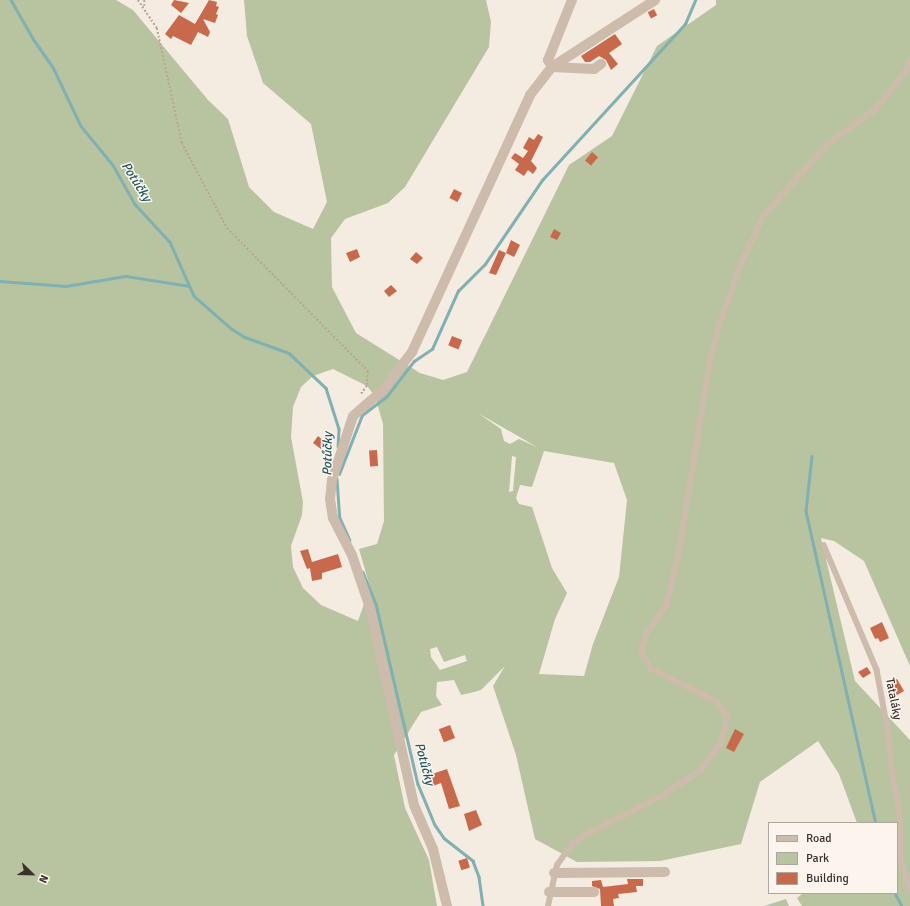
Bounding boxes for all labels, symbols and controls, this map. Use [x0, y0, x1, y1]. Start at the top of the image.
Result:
water label: Potůčky [118, 159, 154, 205]
water label: Potůčky [320, 432, 336, 476]
street label: Tataláky [882, 677, 904, 721]
water label: Potůčky [411, 741, 437, 787]
legend [768, 822, 898, 894]
text: Road [806, 831, 832, 846]
text: Park [806, 851, 829, 866]
north arrow [12, 854, 52, 894]
text: Building [806, 871, 849, 886]
text: N [36, 873, 51, 885]

